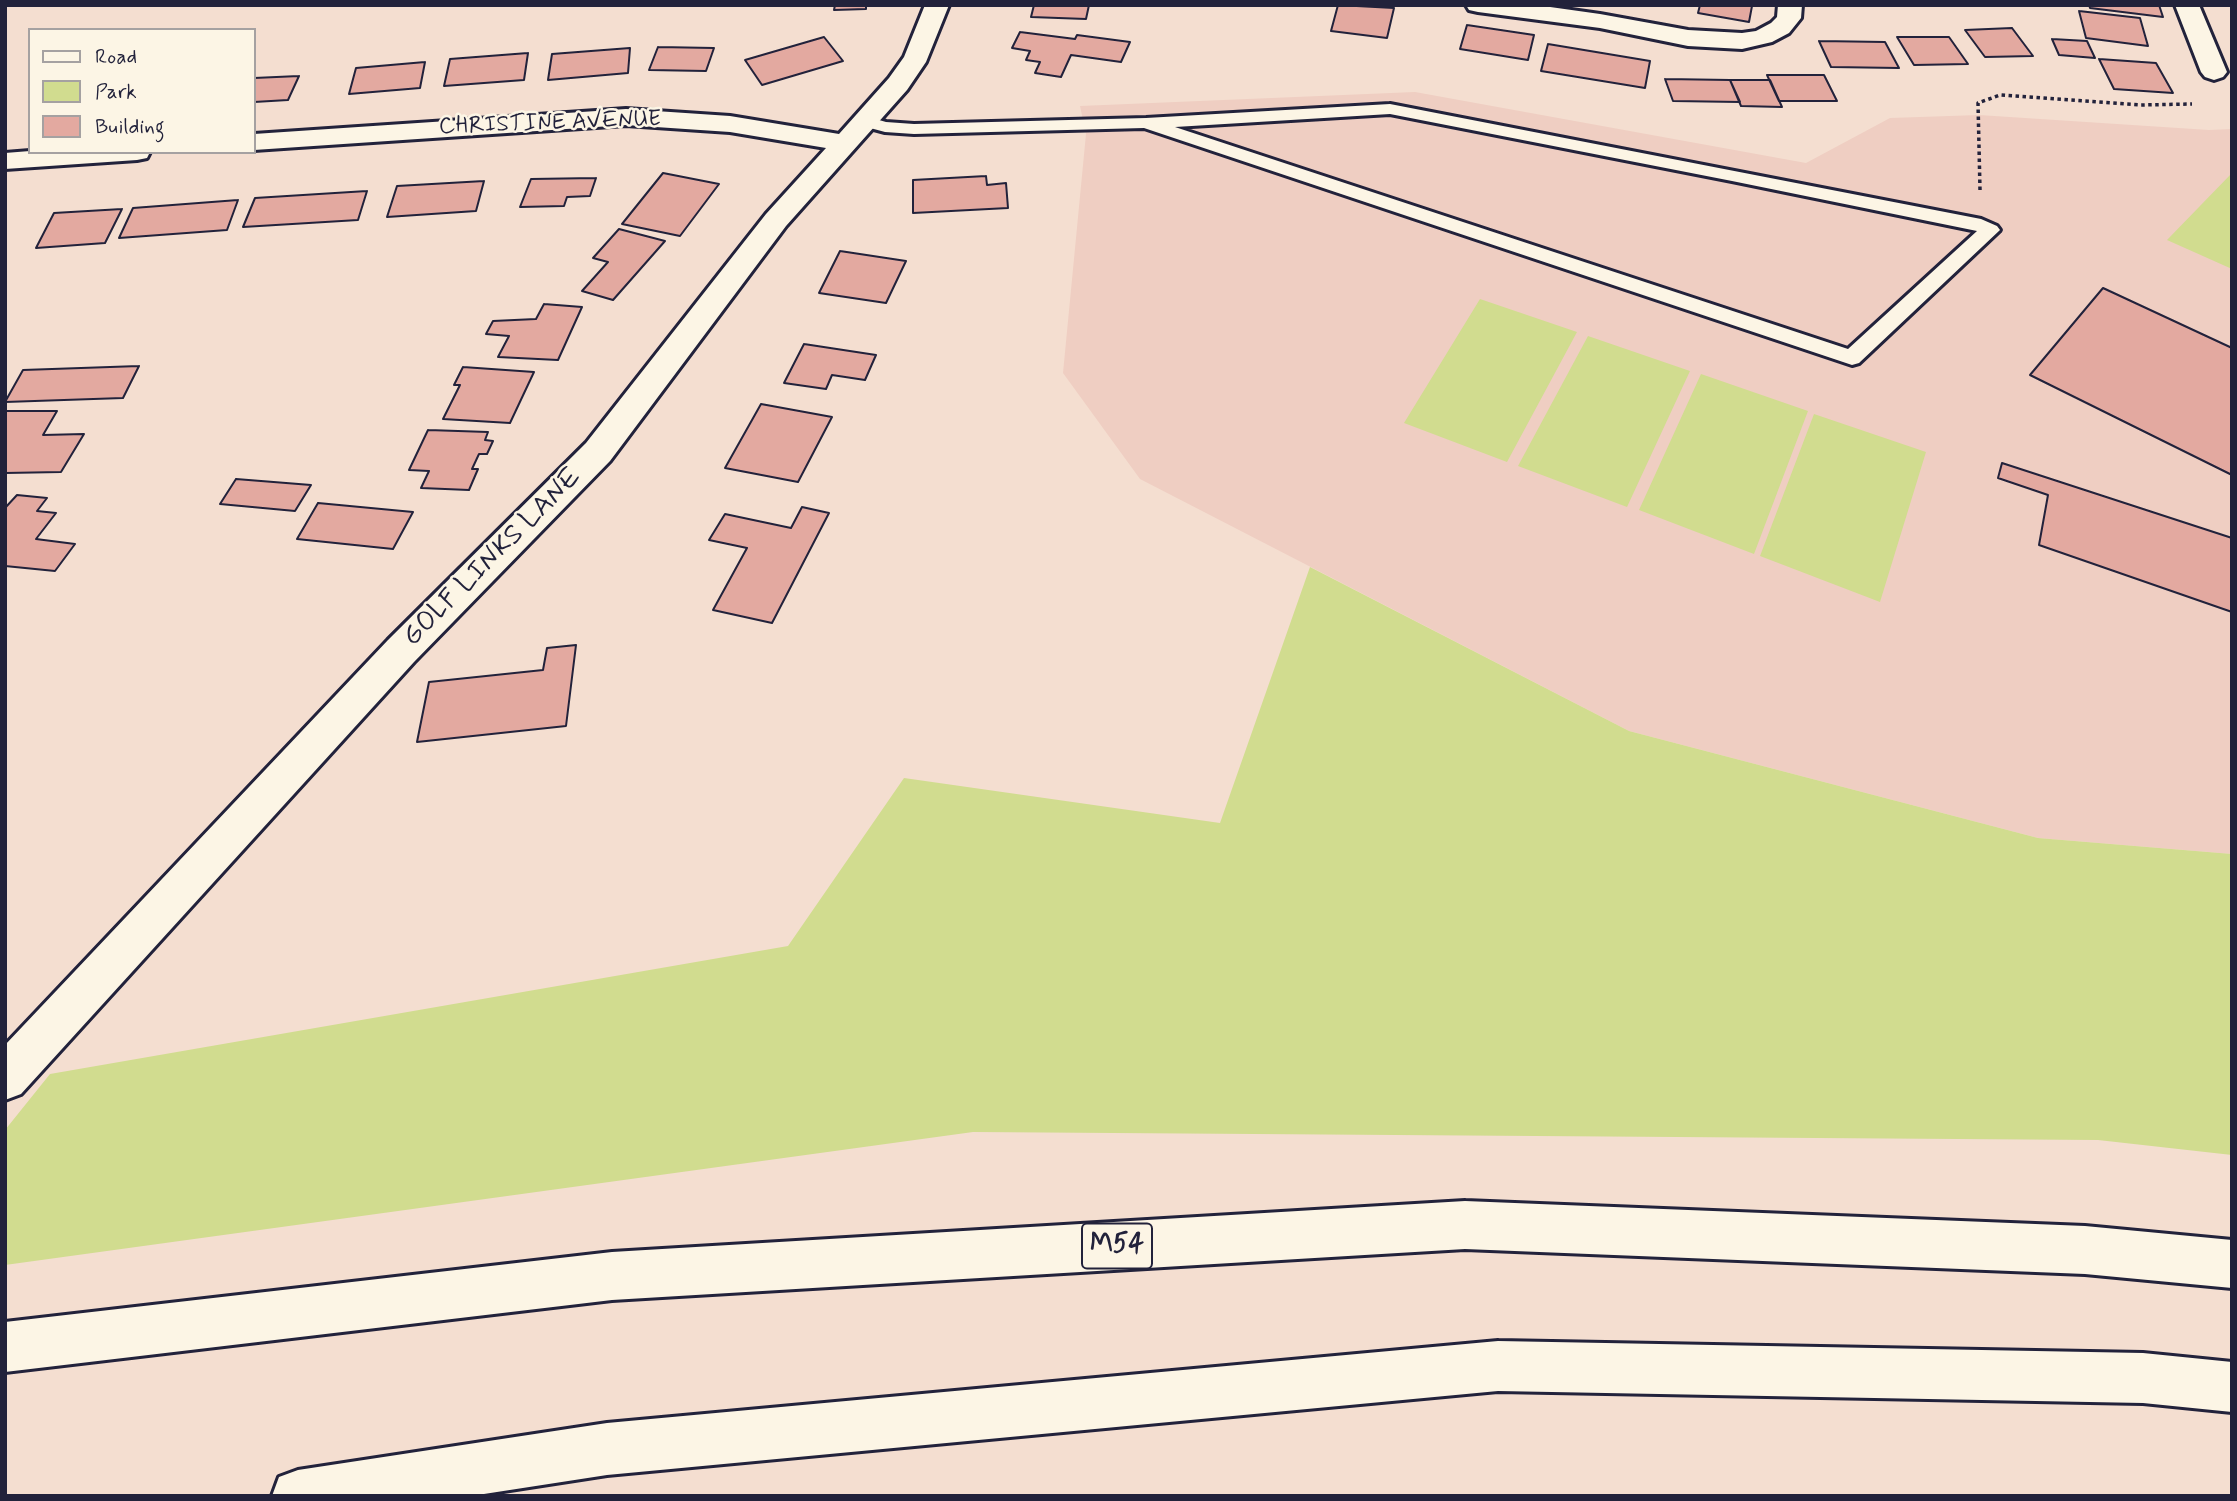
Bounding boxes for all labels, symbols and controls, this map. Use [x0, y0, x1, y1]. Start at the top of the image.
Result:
legend [28, 28, 256, 154]
text: Road [95, 43, 137, 71]
text: Park [95, 78, 137, 106]
street label: CHRISTINE AVENUE [438, 106, 662, 142]
text: Building [95, 113, 165, 141]
street label: GOLF LINKS LANE [397, 462, 589, 654]
road number: M54 [1082, 1224, 1152, 1268]

